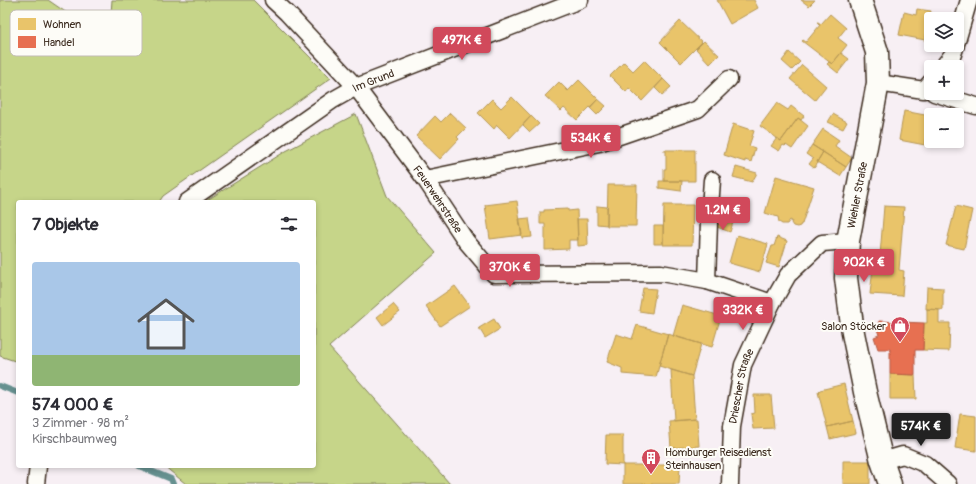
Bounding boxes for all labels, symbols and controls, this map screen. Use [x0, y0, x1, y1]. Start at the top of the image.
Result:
legend [10, 10, 142, 56]
map controls [924, 12, 964, 148]
button: layers [924, 12, 964, 52]
text: Wohnen [43, 18, 81, 31]
pin: 497K € [429, 27, 495, 61]
text: 497K € [442, 32, 482, 48]
text: Handel [43, 36, 75, 49]
button: + [924, 60, 964, 100]
street label: Im Grund [350, 67, 396, 95]
button: − [924, 108, 964, 148]
pin: 534K € [558, 125, 624, 159]
text: 534K € [570, 130, 612, 146]
street label: Wiehler Straße [845, 160, 870, 230]
street label: Feuerwehrstraße [410, 163, 465, 236]
pin: 1.2M € [690, 197, 756, 231]
text: 1.2M € [705, 202, 741, 218]
icon: filters [278, 213, 300, 235]
text: 7 Objekte [32, 214, 98, 235]
pin: 902K € [831, 249, 897, 283]
pin: 370K € [477, 254, 543, 288]
text: 902K € [843, 254, 885, 270]
text: 370K € [489, 259, 531, 275]
icon: home [130, 288, 202, 360]
pin: 332K € [710, 297, 776, 331]
text: 332K € [722, 302, 764, 318]
shop icon: Salon Stöcker [889, 315, 911, 343]
place label: Salon Stöcker [821, 320, 886, 333]
street label: Driescher Straße [727, 346, 757, 425]
text: 574 000 € [32, 394, 114, 415]
pin: 574K € [888, 413, 954, 447]
text: 3 Zimmer · 98 m² [32, 415, 129, 431]
text: 574K € [901, 418, 941, 434]
text: Kirschbaumweg [32, 431, 117, 447]
place label: Homburger Reisedienst Steinhausen [665, 446, 772, 472]
building icon: Homburger Reisedienst Steinhausen [640, 447, 662, 475]

